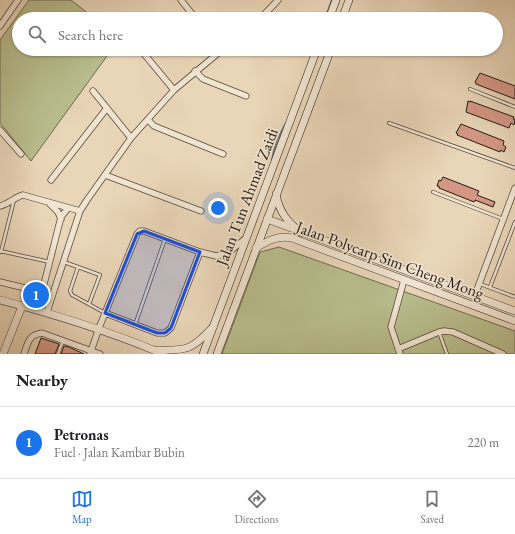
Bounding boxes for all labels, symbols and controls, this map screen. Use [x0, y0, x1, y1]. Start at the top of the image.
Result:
search box [12, 12, 503, 56]
icon: search [26, 23, 48, 45]
text: Search here [58, 25, 123, 44]
street label: Jalan Tun Ahmad Zaidi [210, 125, 283, 271]
your location [208, 198, 228, 218]
street label: Jalan Polycarp Sim Cheng Mong [291, 216, 488, 304]
pin: 1 [23, 280, 49, 310]
text: Nearby [16, 369, 68, 391]
text: Petronas [54, 425, 109, 444]
text: 1 [26, 434, 32, 451]
text: 220 m [468, 434, 499, 451]
text: Fuel · Jalan Kambar Bubin [54, 444, 185, 461]
tab: Map [71, 488, 93, 526]
tab: Directions [235, 488, 279, 526]
tab: Saved [421, 488, 444, 526]

